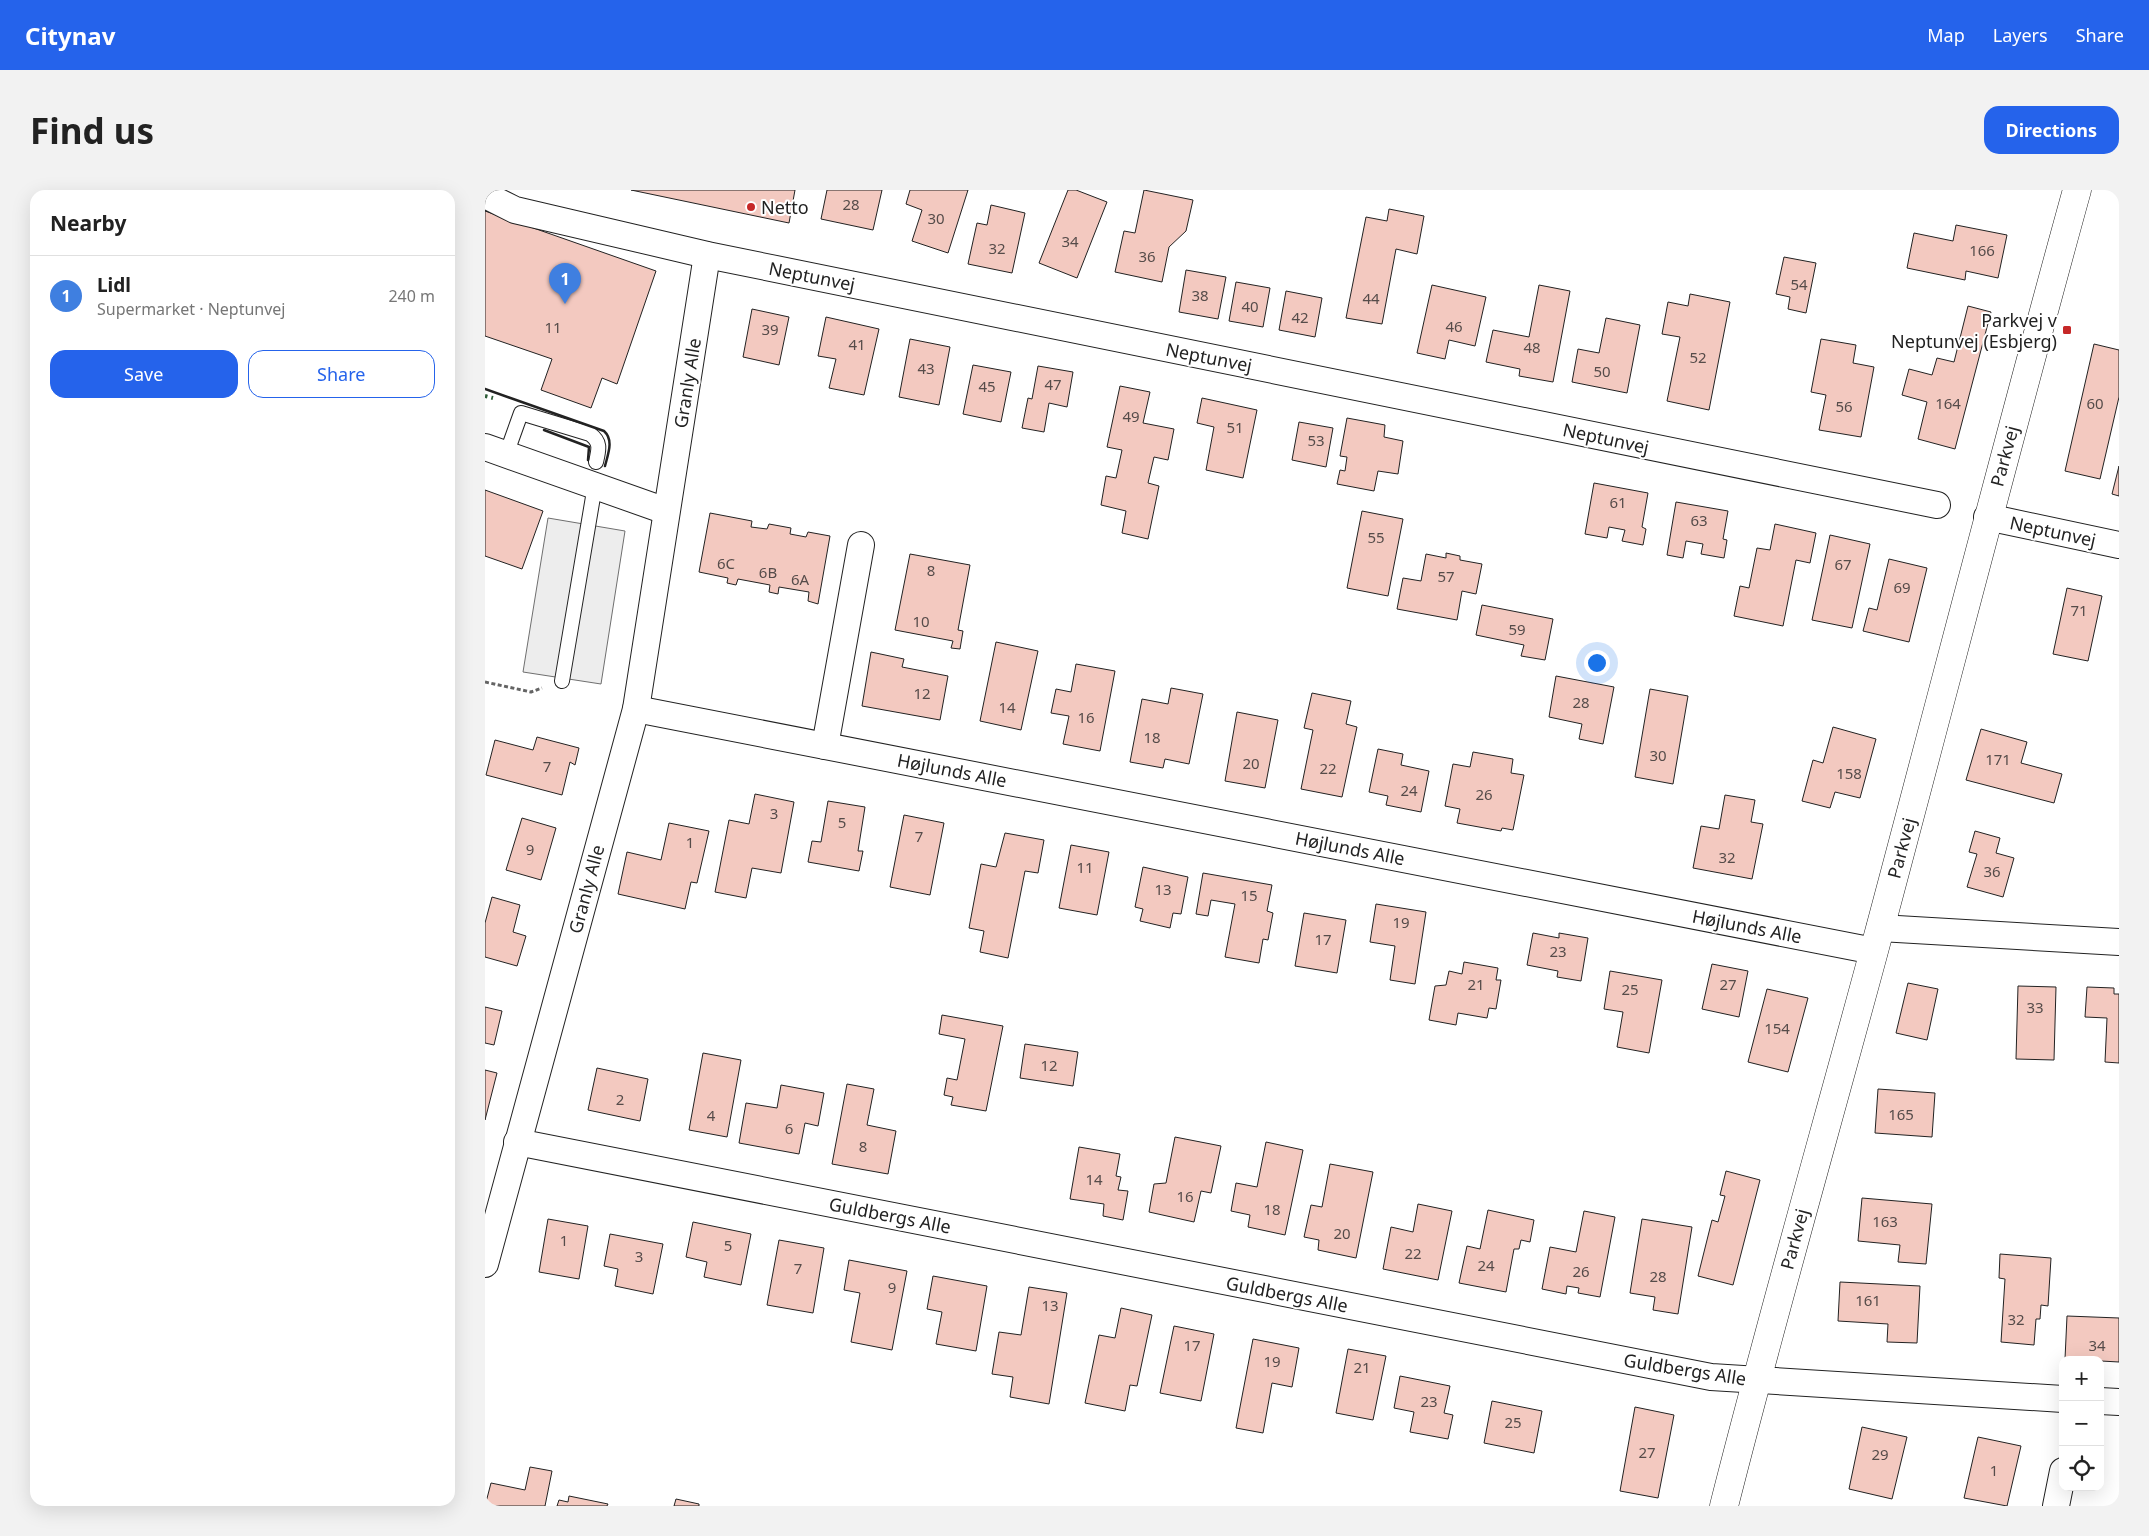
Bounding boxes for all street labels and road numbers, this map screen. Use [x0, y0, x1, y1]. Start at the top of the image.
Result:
street label: Neptunvej [767, 256, 857, 296]
street label: Granly Alle [668, 336, 706, 430]
street label: Neptunvej [1164, 337, 1254, 377]
street label: Neptunvej [1561, 417, 1651, 459]
street label: Parkvej [1984, 423, 2024, 489]
street label: Neptunvej [2008, 510, 2098, 552]
street label: Højlunds Alle [895, 748, 1009, 792]
street label: Parkvej [1881, 815, 1921, 881]
street label: Højlunds Alle [1293, 826, 1407, 870]
street label: Granly Alle [563, 842, 609, 936]
street label: Højlunds Alle [1690, 904, 1804, 948]
street label: Guldbergs Alle [827, 1191, 953, 1239]
street label: Parkvej [1774, 1206, 1814, 1272]
street label: Guldbergs Alle [1224, 1270, 1350, 1318]
street label: Guldbergs Alle [1622, 1347, 1748, 1391]

